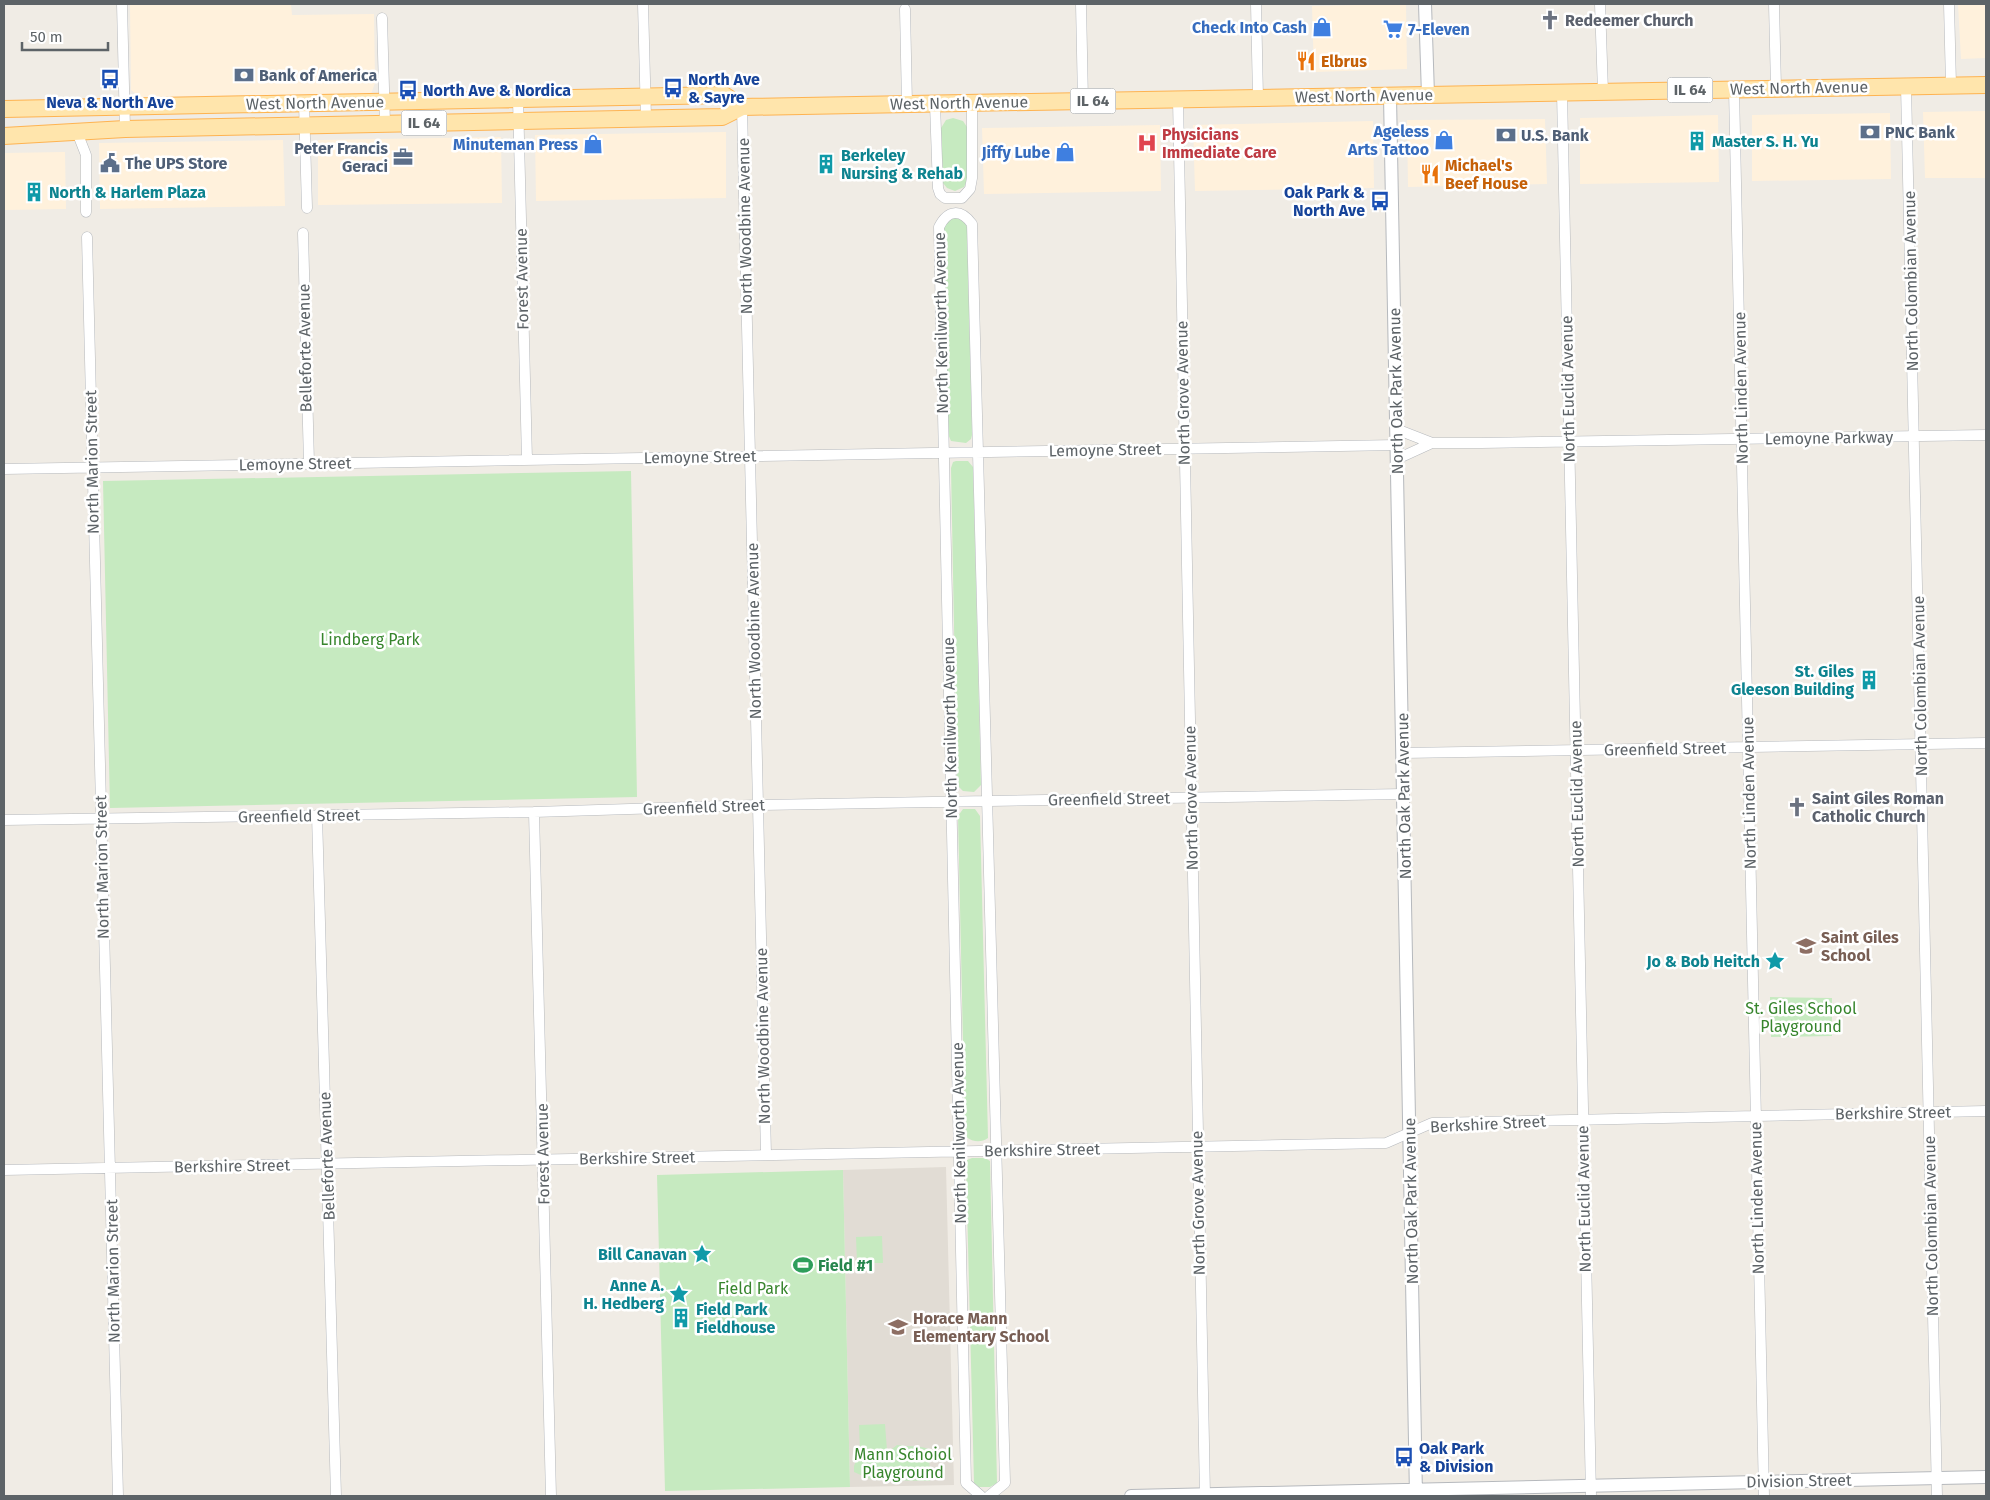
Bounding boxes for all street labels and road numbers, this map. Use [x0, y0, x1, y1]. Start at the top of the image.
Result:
street label: West North Avenue [1730, 77, 1868, 99]
road number: IL 64 [1668, 78, 1712, 102]
street label: West North Avenue [1295, 85, 1433, 107]
road number: IL 64 [1070, 88, 1116, 114]
street label: West North Avenue [246, 92, 384, 114]
street label: West North Avenue [890, 92, 1028, 114]
road number: IL 64 [402, 110, 446, 136]
street label: North Woodbine Avenue [734, 138, 756, 314]
street label: North Colombian Avenue [1900, 190, 1922, 372]
street label: Forest Avenue [512, 228, 532, 330]
street label: North Kenilworth Avenue [930, 232, 952, 414]
street label: Belleforte Avenue [294, 283, 316, 413]
street label: North Oak Park Avenue [1385, 307, 1407, 475]
street label: North Linden Avenue [1730, 311, 1752, 465]
street label: North Euclid Avenue [1557, 315, 1579, 463]
street label: North Grove Avenue [1172, 320, 1194, 466]
street label: North Marion Street [81, 390, 103, 534]
street label: Lemoyne Parkway [1765, 427, 1894, 449]
street label: Lemoyne Street [1048, 440, 1162, 460]
street label: Lemoyne Street [643, 447, 757, 467]
street label: Lemoyne Street [238, 454, 352, 474]
street label: North Woodbine Avenue [743, 543, 765, 719]
street label: North Colombian Avenue [1909, 595, 1931, 777]
street label: North Kenilworth Avenue [939, 637, 961, 819]
street label: North Oak Park Avenue [1393, 712, 1415, 880]
street label: North Linden Avenue [1738, 716, 1760, 870]
street label: North Euclid Avenue [1566, 720, 1588, 868]
street label: North Grove Avenue [1180, 725, 1202, 871]
street label: Greenfield Street [1604, 738, 1727, 760]
street label: Greenfield Street [1048, 788, 1171, 810]
street label: North Marion Street [91, 795, 113, 939]
street label: Greenfield Street [643, 795, 766, 819]
street label: Greenfield Street [238, 805, 361, 827]
street label: North Woodbine Avenue [752, 948, 774, 1124]
street label: North Kenilworth Avenue [948, 1042, 970, 1224]
street label: Belleforte Avenue [315, 1091, 339, 1221]
street label: Berkshire Street [1835, 1102, 1951, 1124]
street label: Forest Avenue [533, 1103, 553, 1205]
street label: Berkshire Street [1429, 1111, 1547, 1137]
street label: North Oak Park Avenue [1400, 1117, 1422, 1285]
street label: North Linden Avenue [1746, 1121, 1768, 1275]
street label: North Euclid Avenue [1573, 1125, 1595, 1273]
street label: North Grove Avenue [1187, 1130, 1209, 1276]
street label: North Colombian Avenue [1920, 1135, 1942, 1317]
street label: Berkshire Street [984, 1139, 1100, 1161]
street label: Berkshire Street [579, 1147, 695, 1169]
street label: Berkshire Street [174, 1155, 290, 1177]
street label: North Marion Street [102, 1199, 124, 1343]
street label: Division Street [1746, 1471, 1852, 1491]

